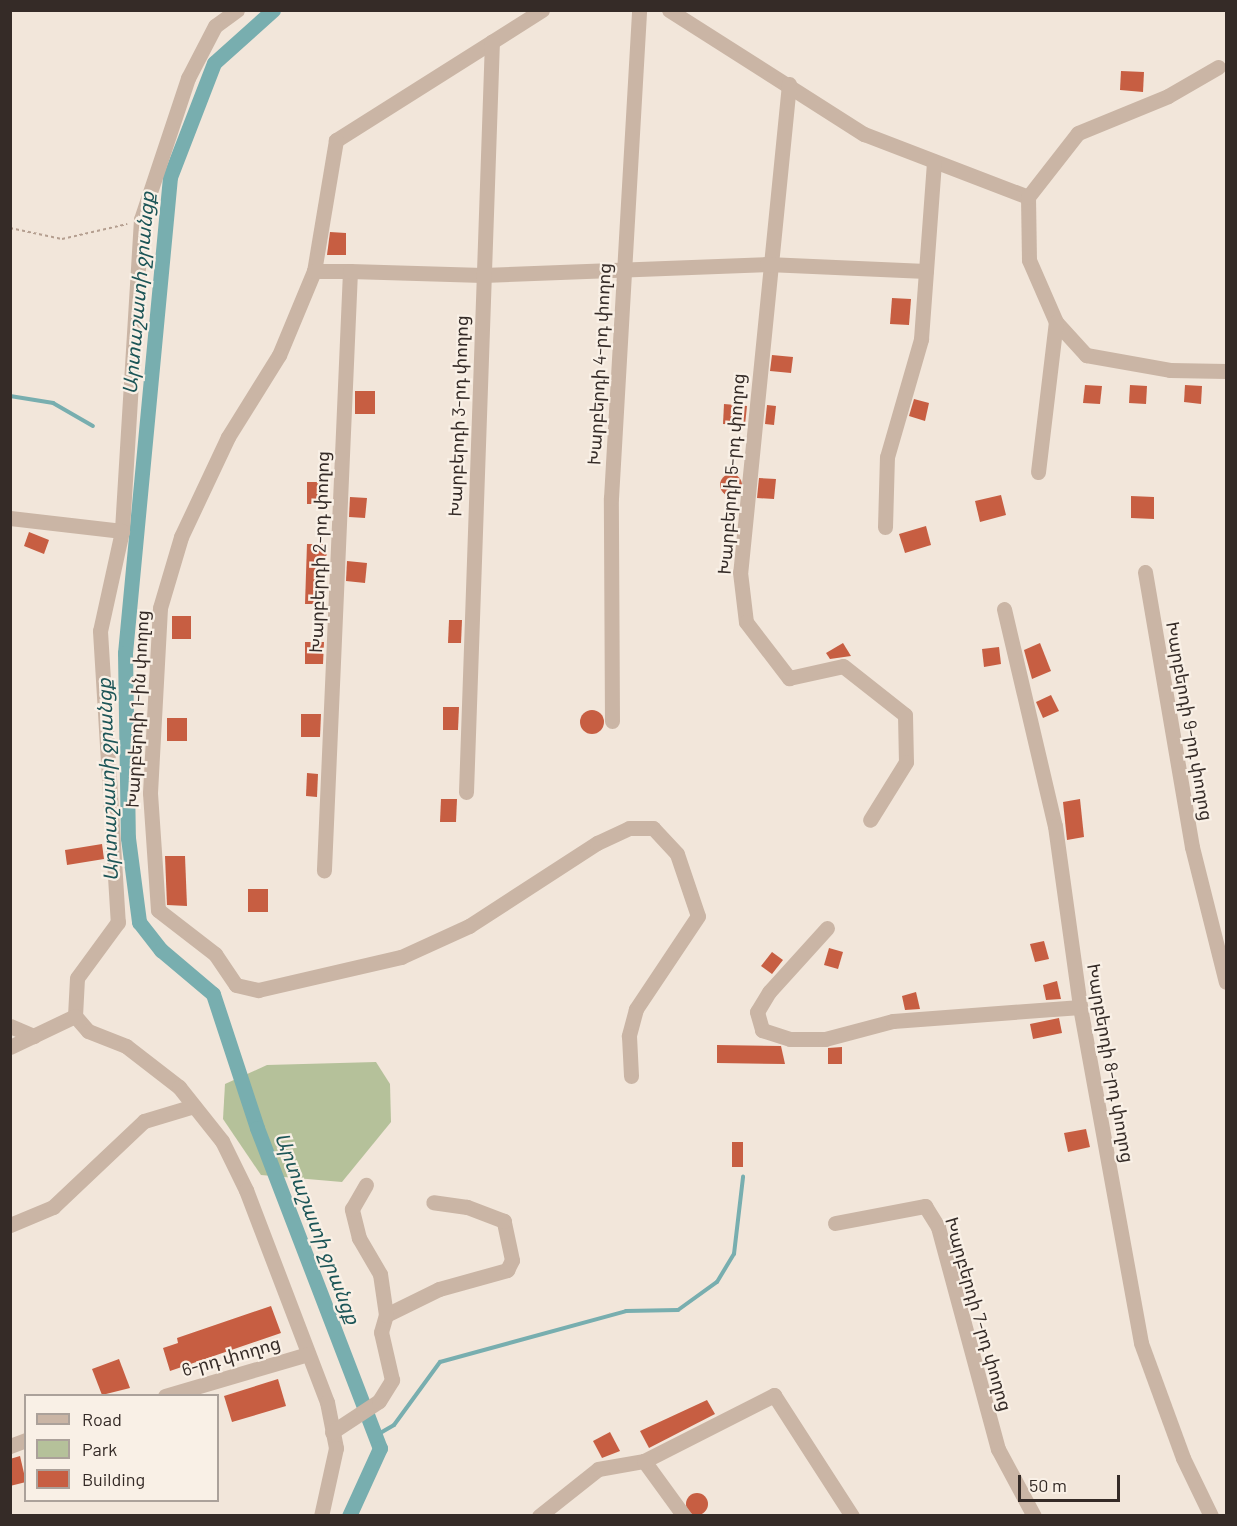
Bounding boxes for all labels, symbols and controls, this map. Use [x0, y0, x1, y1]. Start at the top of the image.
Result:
water label: Արտաշատի ջրանցք [117, 191, 159, 395]
street label: Խարբերդի 4-րդ փողոց [583, 262, 615, 466]
street label: Խարբերդի 3-րդ փողոց [444, 315, 472, 517]
street label: Խարբերդի 5-րդ փողոց [713, 373, 749, 575]
street label: Խարբերդի 2-րդ փողոց [305, 451, 333, 653]
street label: Խարբերդի 1-ին փողոց [121, 610, 153, 808]
street label: Խարբերդի 9-րդ փողոց [1162, 620, 1218, 822]
water label: Արտաշատի ջրանցք [91, 678, 123, 882]
street label: Խարբերդի 8-րդ փողոց [1083, 962, 1139, 1164]
water label: Արտաշատի ջրանցք [270, 1129, 366, 1327]
street label: Խարբերդի 7-րդ փողոց [941, 1214, 1017, 1414]
street label: 6-րդ փողոց [179, 1332, 283, 1380]
legend [24, 1394, 219, 1502]
text: Road [82, 1408, 122, 1430]
text: Park [82, 1438, 117, 1460]
scale bar [1021, 1463, 1123, 1501]
text: Building [82, 1468, 145, 1490]
text: 50 m [1029, 1474, 1067, 1496]

